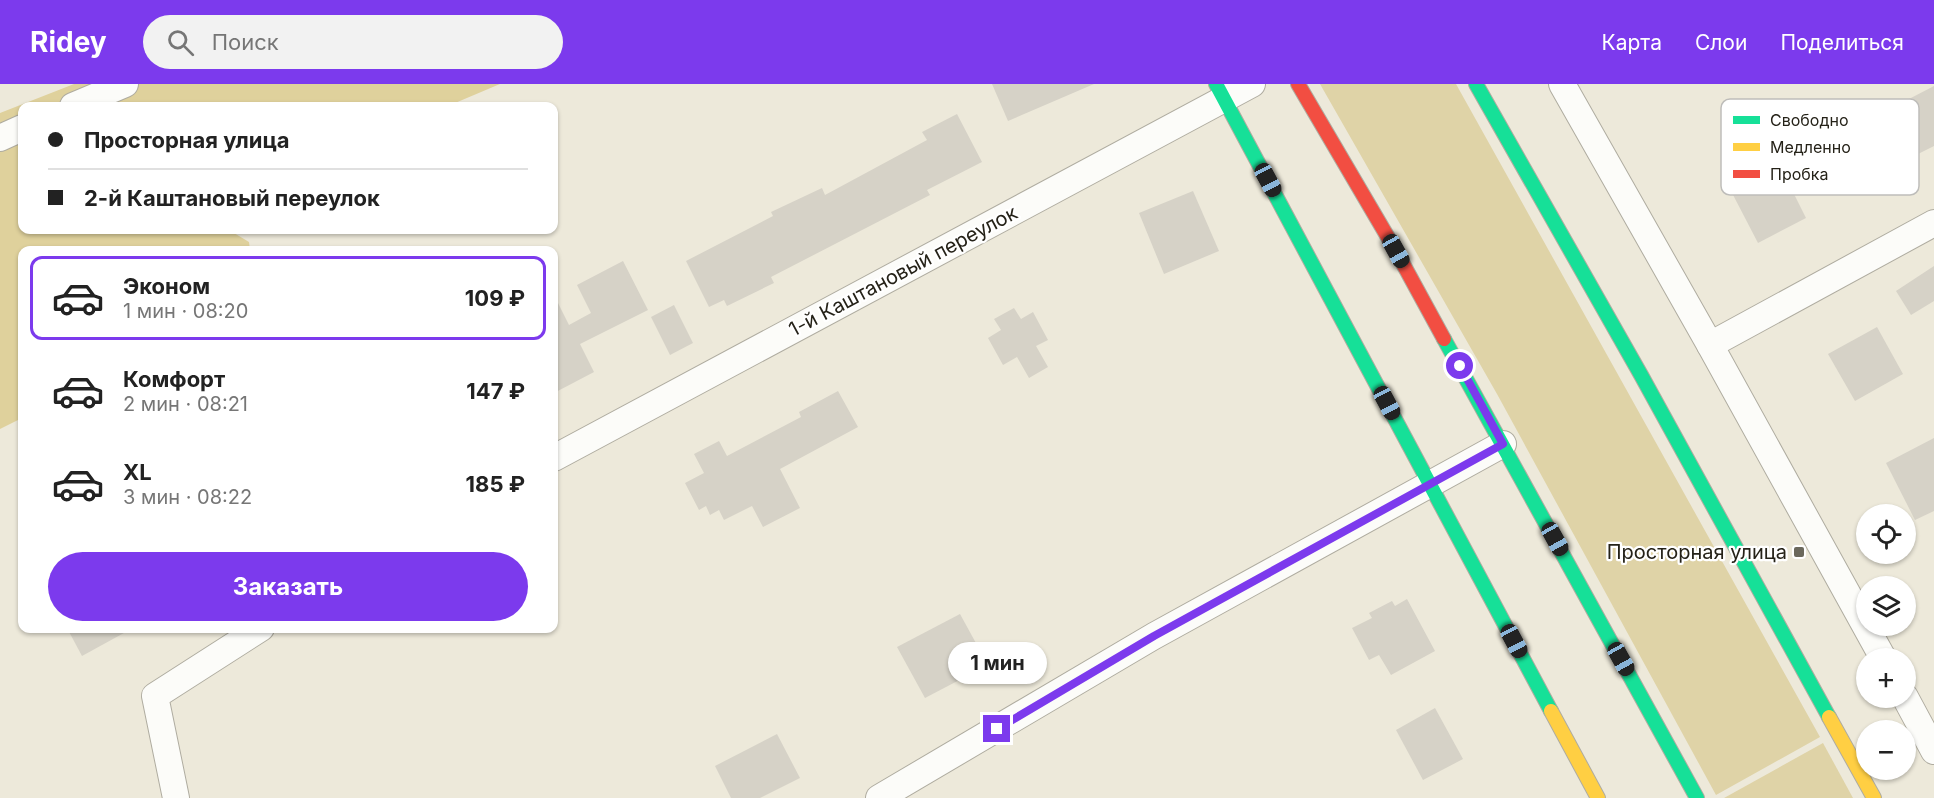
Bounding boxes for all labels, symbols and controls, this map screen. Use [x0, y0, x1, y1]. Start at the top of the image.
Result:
search box [143, 15, 563, 69]
text: Ridey [30, 25, 107, 59]
icon: search [164, 26, 197, 59]
text: Поиск [212, 29, 279, 55]
text: Карта [1602, 30, 1662, 55]
text: Слои [1695, 30, 1747, 55]
text: Поделиться [1780, 30, 1904, 55]
legend [1721, 99, 1919, 195]
text: Свободно [1770, 110, 1849, 130]
text: Просторная улица [84, 127, 290, 153]
text: Медленно [1770, 137, 1851, 157]
car [1252, 160, 1284, 200]
text: Пробка [1770, 164, 1828, 184]
text: 2-й Каштановый переулок [84, 185, 380, 211]
street label: 1-й Каштановый переулок [785, 200, 1022, 342]
car [1379, 231, 1413, 271]
icon: car [51, 271, 105, 325]
text: Эконом [123, 273, 210, 299]
text: 109 ₽ [465, 285, 525, 311]
text: 1 мин · 08:20 [123, 299, 248, 323]
route start [1446, 352, 1473, 379]
icon: car [51, 364, 105, 418]
text: Комфорт [123, 366, 225, 392]
text: 147 ₽ [466, 378, 525, 404]
car [1371, 383, 1403, 423]
text: 2 мин · 08:21 [123, 392, 248, 416]
icon: car [51, 457, 105, 511]
text: XL [123, 459, 152, 485]
text: 185 ₽ [466, 471, 525, 497]
text: 3 мин · 08:22 [123, 485, 252, 509]
map controls [1856, 504, 1916, 780]
button: locate [1856, 504, 1916, 564]
car [1538, 519, 1572, 559]
place label: Просторная улица [1607, 540, 1787, 564]
marker: Просторная улица [1792, 545, 1806, 559]
button: Заказать [48, 552, 528, 621]
button: layers [1856, 576, 1916, 636]
car [1498, 621, 1530, 661]
car [1604, 639, 1638, 679]
callout: 1 мин [948, 642, 1046, 684]
button: + [1856, 648, 1916, 708]
text: 1 мин [970, 651, 1025, 675]
route end [983, 715, 1010, 742]
button: − [1856, 720, 1916, 780]

